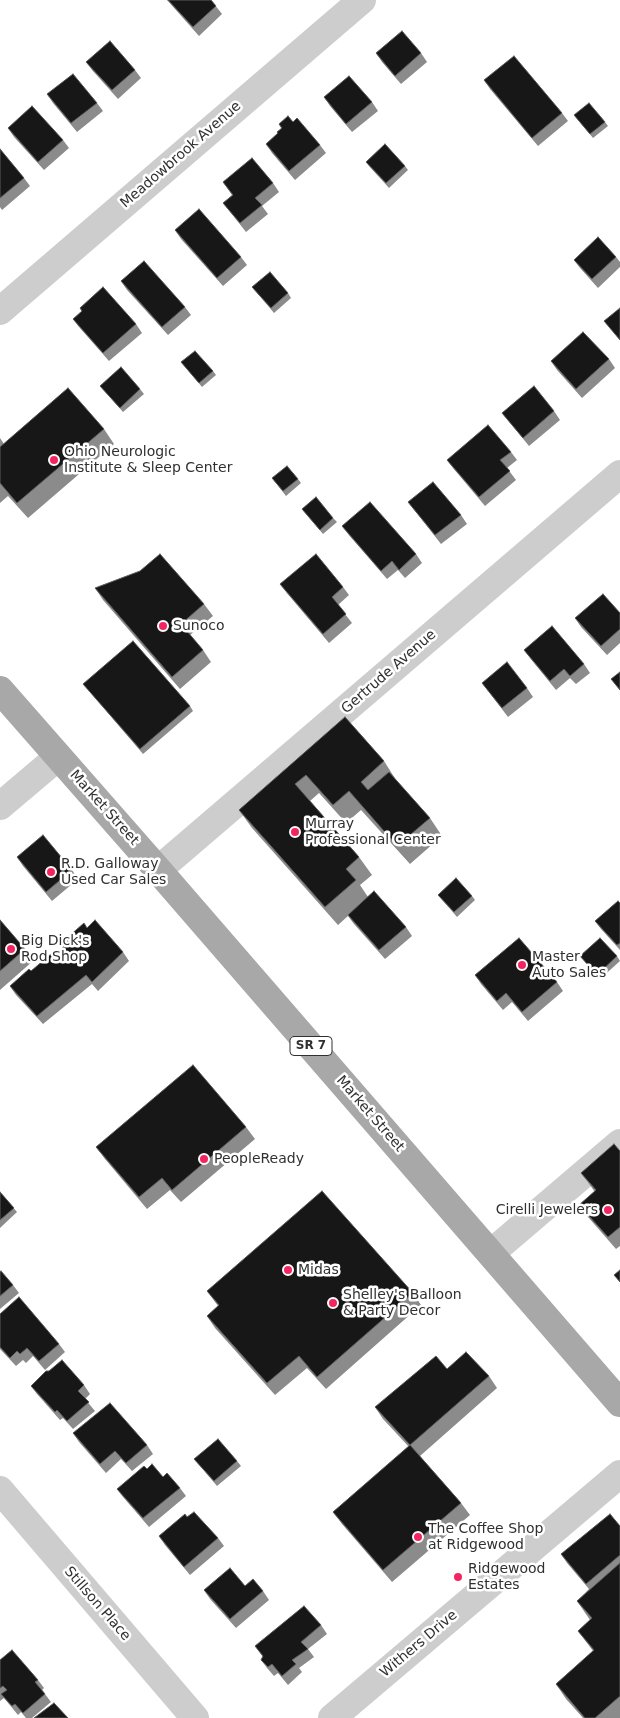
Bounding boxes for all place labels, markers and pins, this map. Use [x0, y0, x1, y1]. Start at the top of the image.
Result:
place label: Ohio Neurologic Institute & Sleep Center [64, 444, 232, 477]
marker: Ohio Neurologic Institute & Sleep Center [48, 454, 60, 466]
place label: Sunoco [173, 618, 224, 634]
marker: Sunoco [157, 620, 169, 632]
place label: Murray Professional Center [305, 816, 441, 849]
marker: Murray Professional Center [289, 826, 301, 838]
place label: R.D. Galloway Used Car Sales [61, 856, 166, 889]
marker: R.D. Galloway Used Car Sales [45, 866, 57, 878]
place label: Big Dick's Rod Shop [21, 933, 89, 966]
marker: Big Dick's Rod Shop [5, 943, 17, 955]
place label: Master Auto Sales [532, 949, 606, 982]
marker: Master Auto Sales [516, 959, 528, 971]
place label: PeopleReady [214, 1151, 304, 1167]
marker: PeopleReady [198, 1153, 210, 1165]
place label: Cirelli Jewelers [496, 1202, 598, 1218]
marker: Cirelli Jewelers [602, 1204, 614, 1216]
place label: Midas [298, 1262, 339, 1278]
marker: Midas [282, 1264, 294, 1276]
place label: Shelley's Balloon & Party Decor [343, 1287, 462, 1320]
marker: Shelley's Balloon & Party Decor [327, 1297, 339, 1309]
place label: The Coffee Shop at Ridgewood [428, 1521, 543, 1554]
marker: The Coffee Shop at Ridgewood [412, 1531, 424, 1543]
place label: Ridgewood Estates [468, 1561, 545, 1594]
marker: Ridgewood Estates [452, 1571, 464, 1583]

